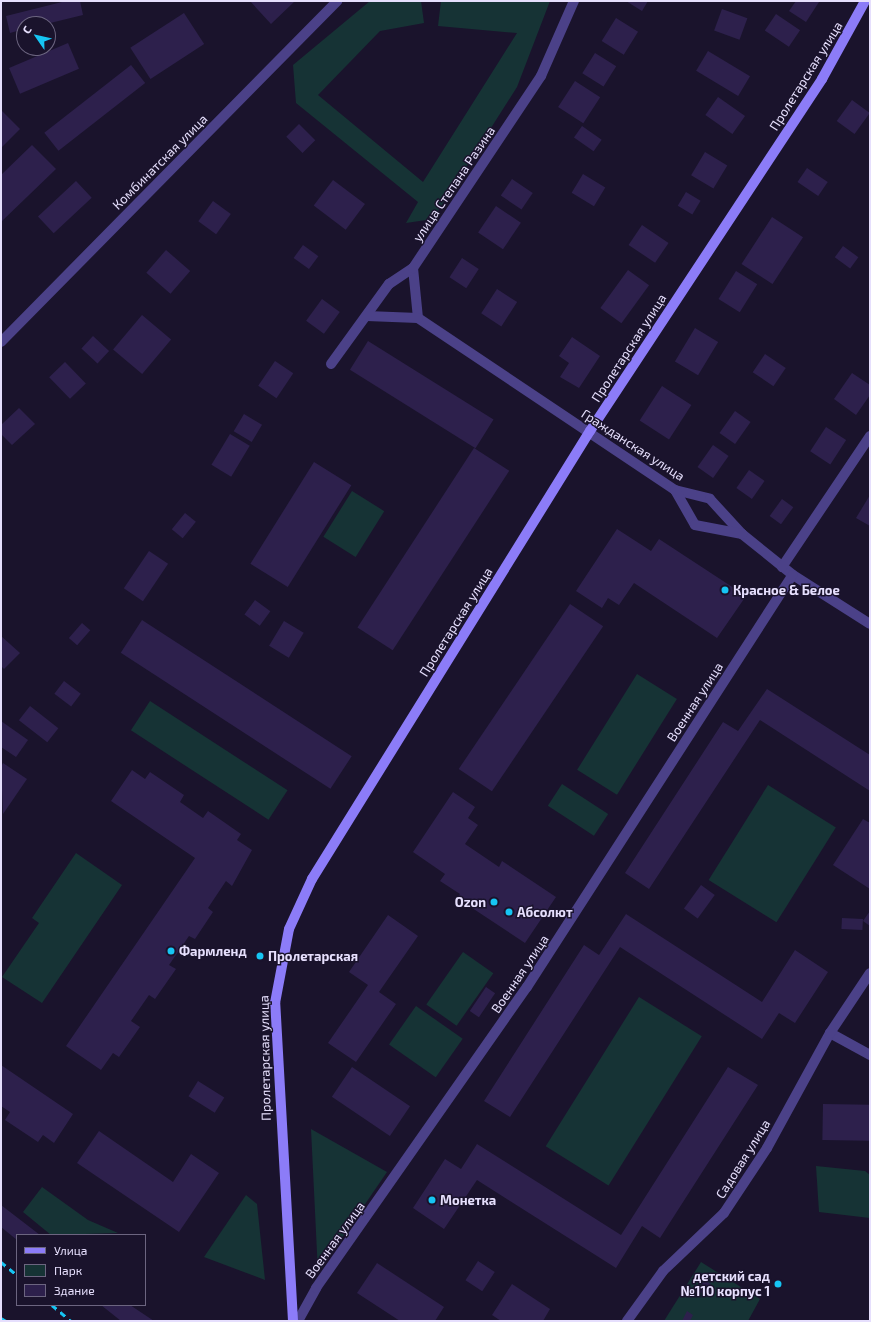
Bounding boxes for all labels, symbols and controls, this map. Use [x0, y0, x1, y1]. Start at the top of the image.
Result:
north arrow [16, 16, 56, 56]
street label: Пролетарская улица [766, 19, 846, 133]
text: С [19, 23, 34, 36]
street label: Комбинатская улица [109, 111, 211, 213]
street label: улица Степана Разина [410, 123, 498, 245]
street label: Пролетарская улица [588, 291, 670, 405]
street label: Гражданская улица [579, 406, 687, 484]
street label: Пролетарская улица [416, 565, 496, 679]
place label: Красное & Белое [733, 582, 840, 598]
marker: Красное & Белое [720, 585, 730, 595]
street label: Военная улица [664, 660, 726, 744]
place label: Ozon [455, 894, 486, 910]
marker: Ozon [489, 897, 499, 907]
place label: Абсолют [517, 904, 573, 920]
marker: Абсолют [504, 907, 514, 917]
street label: Военная улица [488, 932, 552, 1016]
place label: Фармленд [179, 943, 247, 959]
marker: Фармленд [166, 946, 176, 956]
place label: Пролетарская [268, 948, 358, 964]
marker: Пролетарская [255, 951, 265, 961]
street label: Пролетарская улица [256, 995, 274, 1121]
street label: Садовая улица [712, 1117, 774, 1201]
place label: Монетка [440, 1192, 496, 1208]
marker: Монетка [427, 1195, 437, 1205]
street label: Военная улица [302, 1199, 368, 1281]
legend [16, 1234, 146, 1306]
text: Улица [54, 1243, 87, 1257]
text: Парк [54, 1263, 82, 1277]
place label: детский сад №110 корпус 1 [680, 1269, 770, 1300]
marker: детский сад №110 корпус 1 [773, 1279, 783, 1289]
text: Здание [54, 1283, 95, 1297]

